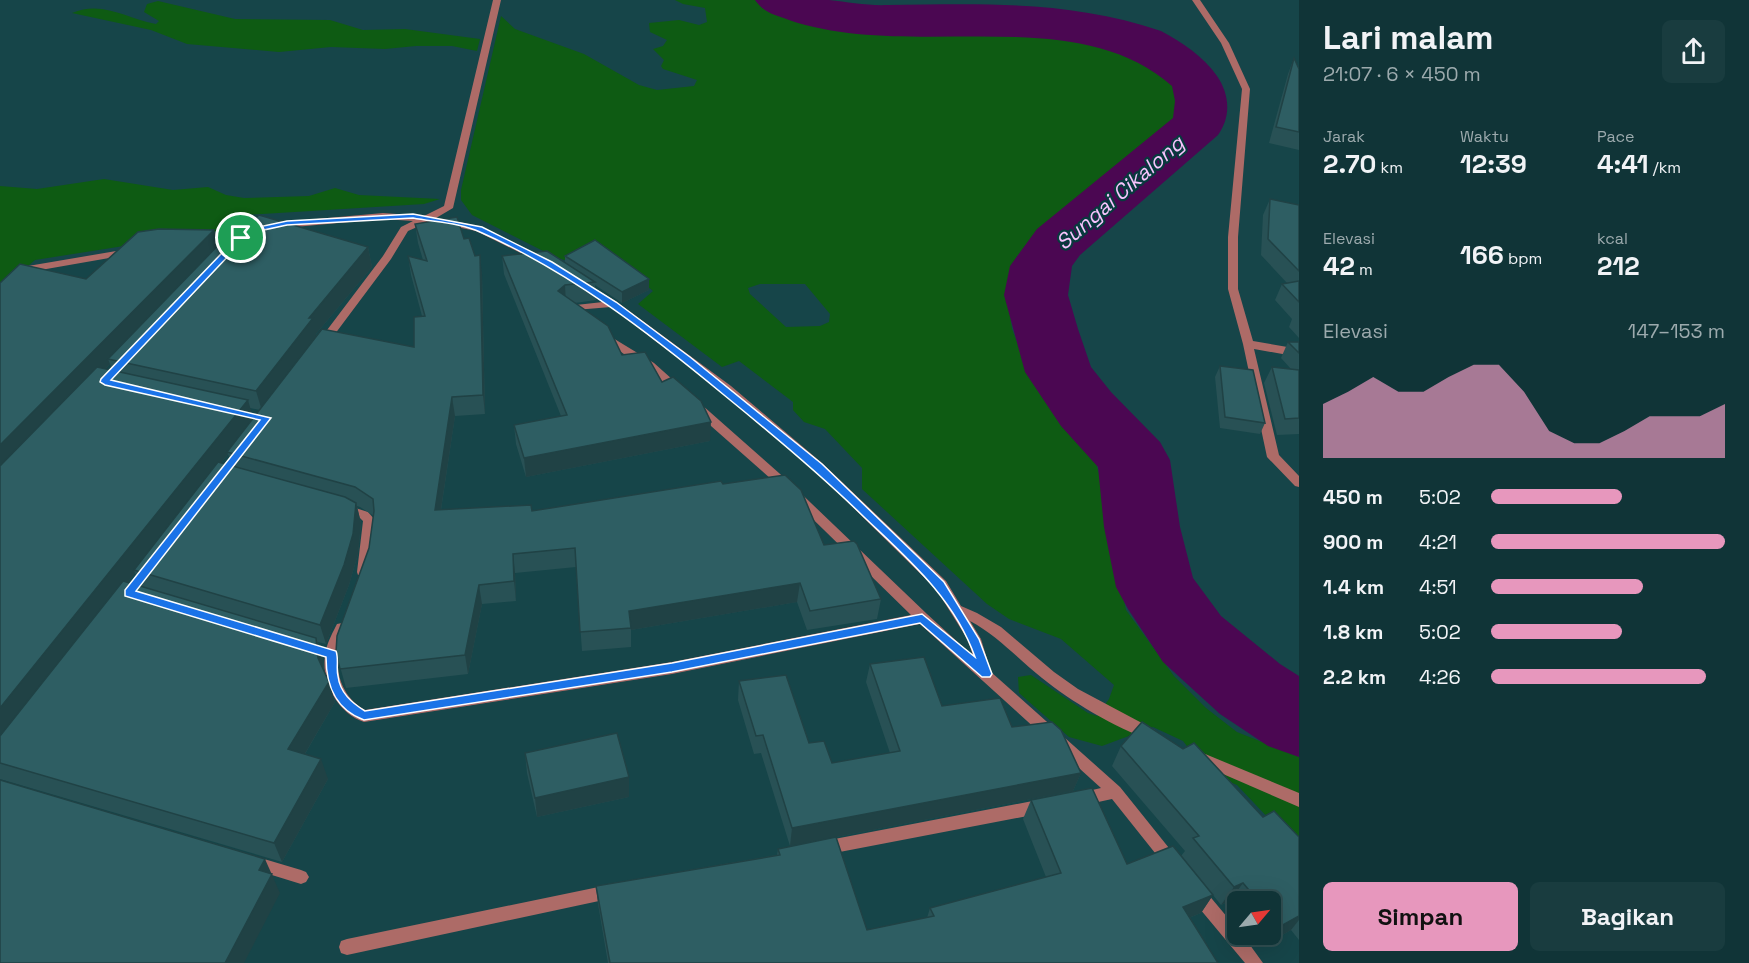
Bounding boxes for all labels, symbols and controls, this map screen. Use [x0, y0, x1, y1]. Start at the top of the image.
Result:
text: Lari malam [1323, 17, 1493, 59]
button: share [1662, 20, 1725, 83]
text: 21:07 · 6 × 450 m [1323, 61, 1481, 87]
text: Jarak [1323, 126, 1365, 147]
text: Waktu [1460, 126, 1509, 147]
text: Pace [1597, 126, 1634, 147]
water label: Sungai Cikalong [1050, 129, 1190, 256]
text: 2.70 [1323, 147, 1376, 181]
text: 12:39 [1460, 147, 1527, 181]
text: 4:41 [1597, 147, 1649, 181]
text: km [1376, 157, 1403, 178]
text: /km [1649, 157, 1681, 178]
pin [215, 212, 266, 263]
icon: arrive [224, 221, 257, 254]
text: Elevasi [1323, 228, 1375, 249]
text: kcal [1597, 228, 1628, 249]
text: 166 [1460, 238, 1504, 272]
text: bpm [1504, 248, 1542, 269]
text: 42 [1323, 249, 1355, 283]
text: 212 [1597, 249, 1640, 283]
text: m [1355, 259, 1373, 280]
text: Elevasi [1323, 318, 1388, 344]
text: 147–153 m [1628, 318, 1725, 344]
text: 450 m [1323, 484, 1383, 510]
text: 5:02 [1419, 484, 1461, 510]
text: 900 m [1323, 529, 1383, 555]
text: 4:21 [1419, 529, 1457, 555]
text: 1.4 km [1323, 574, 1384, 600]
text: 4:51 [1419, 574, 1457, 600]
text: 1.8 km [1323, 619, 1383, 645]
text: 5:02 [1419, 619, 1461, 645]
text: 2.2 km [1323, 664, 1386, 690]
text: 4:26 [1419, 664, 1461, 690]
button: Simpan [1323, 882, 1518, 951]
button: Bagikan [1530, 882, 1725, 951]
north arrow [1227, 891, 1281, 945]
map controls [1227, 891, 1281, 945]

